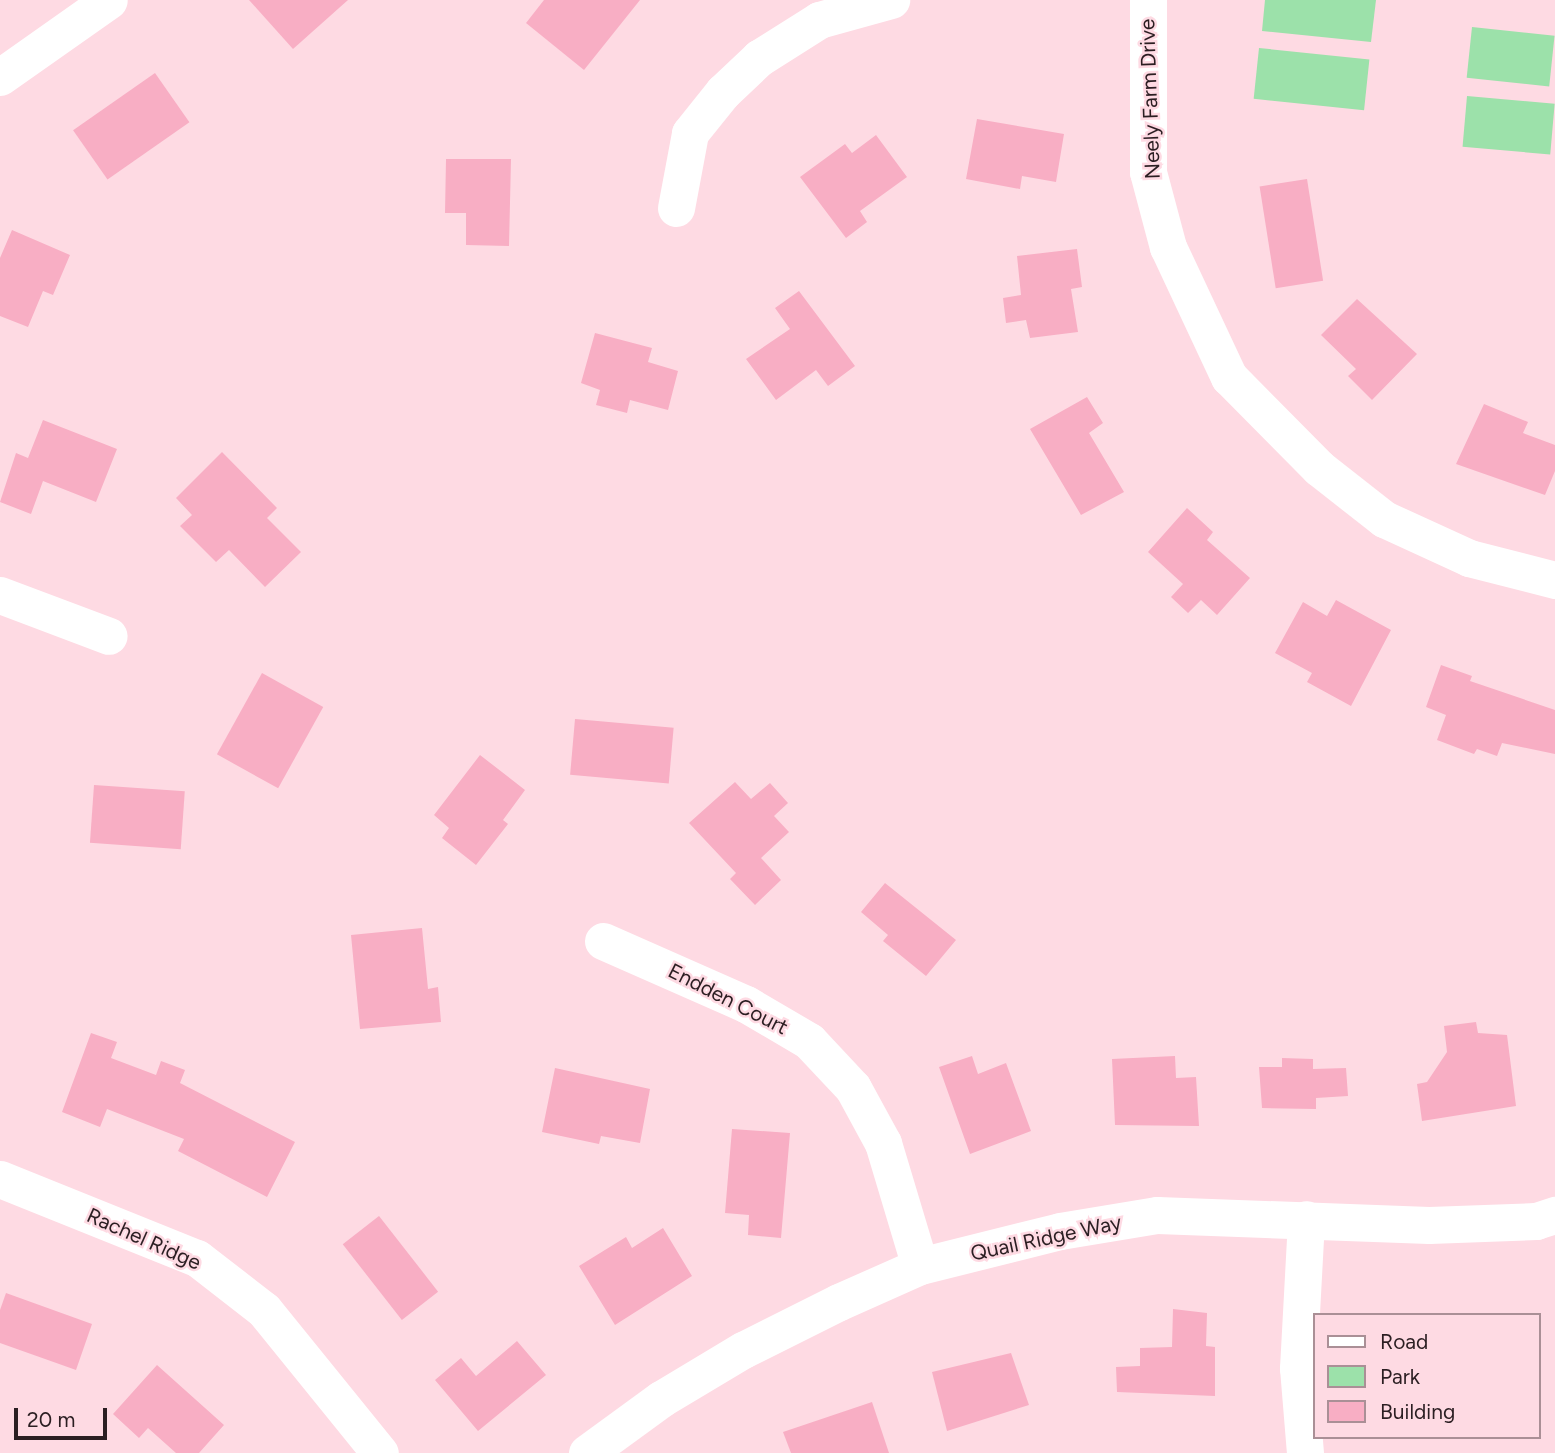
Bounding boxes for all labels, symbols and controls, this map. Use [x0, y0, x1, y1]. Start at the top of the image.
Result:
street label: Neely Farm Drive [1135, 18, 1165, 180]
street label: Endden Court [664, 958, 792, 1040]
street label: Rachel Ridge [83, 1203, 205, 1275]
street label: Quail Ridge Way [968, 1210, 1124, 1266]
legend [1314, 1313, 1541, 1439]
text: Road [1380, 1329, 1428, 1354]
text: Park [1380, 1364, 1420, 1389]
scale bar [18, 1394, 110, 1438]
text: Building [1380, 1399, 1455, 1424]
text: 20 m [27, 1407, 75, 1432]

